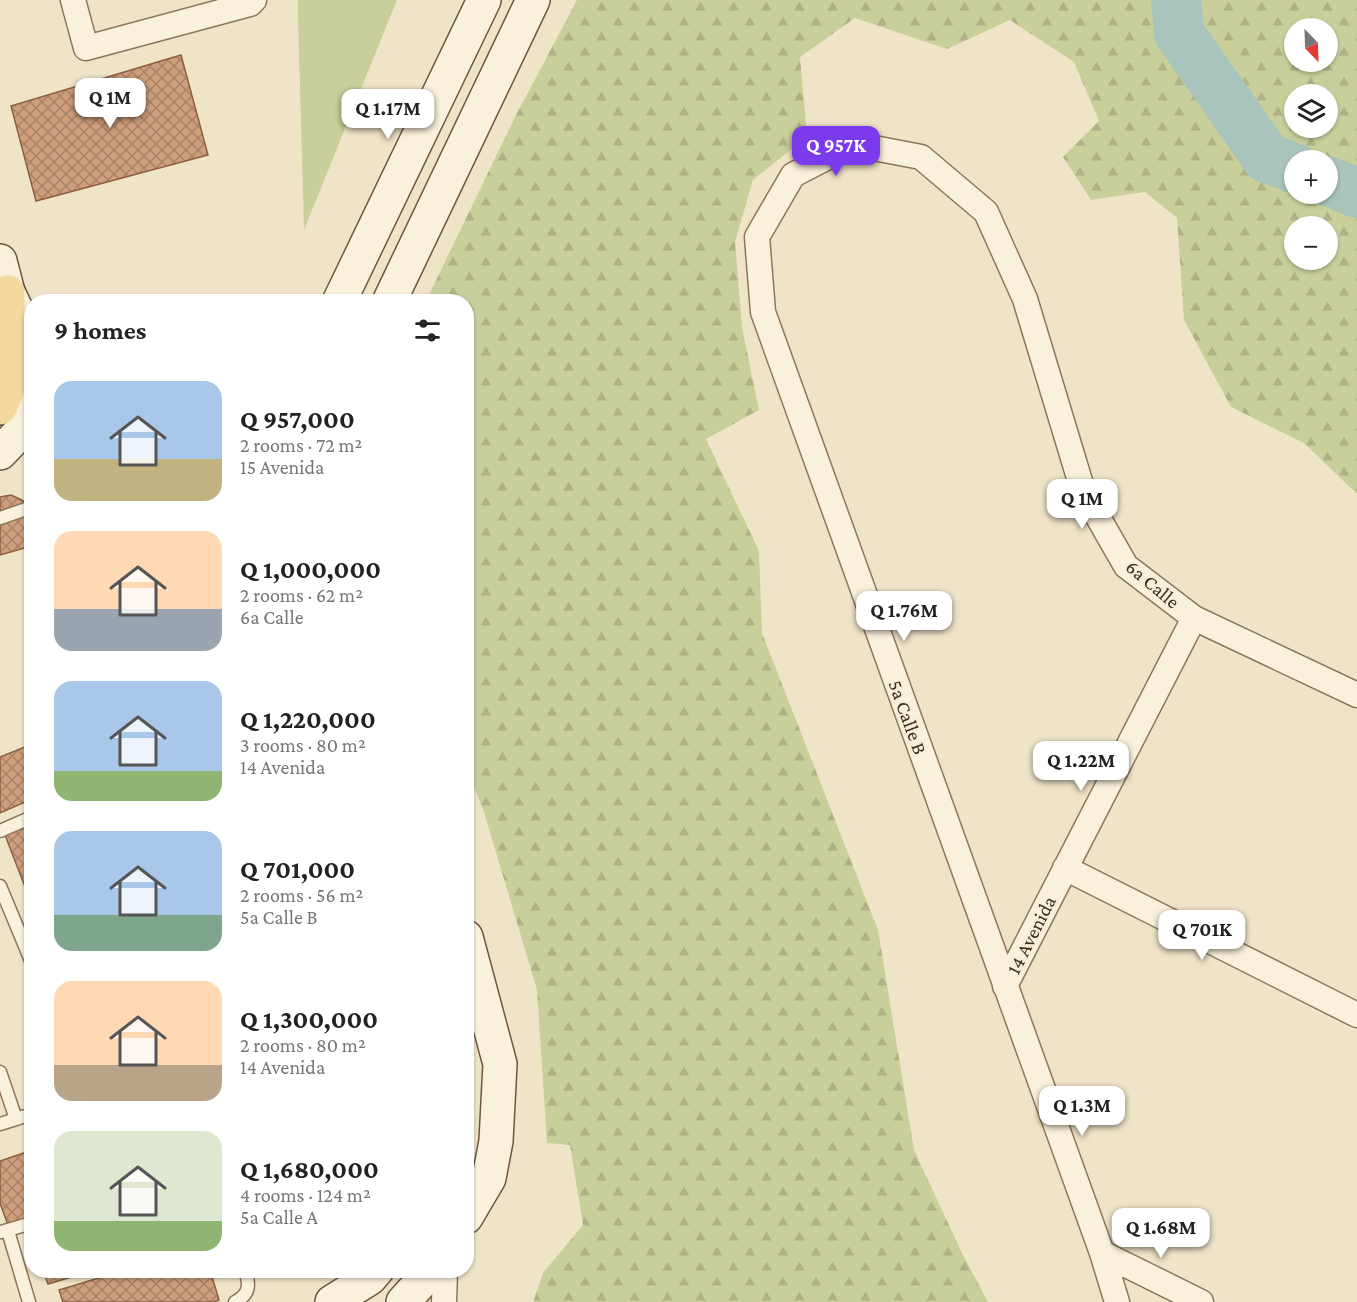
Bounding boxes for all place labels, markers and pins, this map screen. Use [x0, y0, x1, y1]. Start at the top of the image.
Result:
pin: Q 1M [74, 78, 146, 129]
pin: Q 1.17M [333, 89, 443, 140]
pin: Q 957K [787, 126, 885, 177]
pin: Q 1M [1046, 479, 1118, 530]
pin: Q 1.76M [849, 591, 959, 642]
pin: Q 1.22M [1026, 741, 1136, 792]
pin: Q 701K [1153, 910, 1251, 961]
pin: Q 1.3M [1033, 1086, 1131, 1137]
pin: Q 1.68M [1106, 1208, 1216, 1259]

